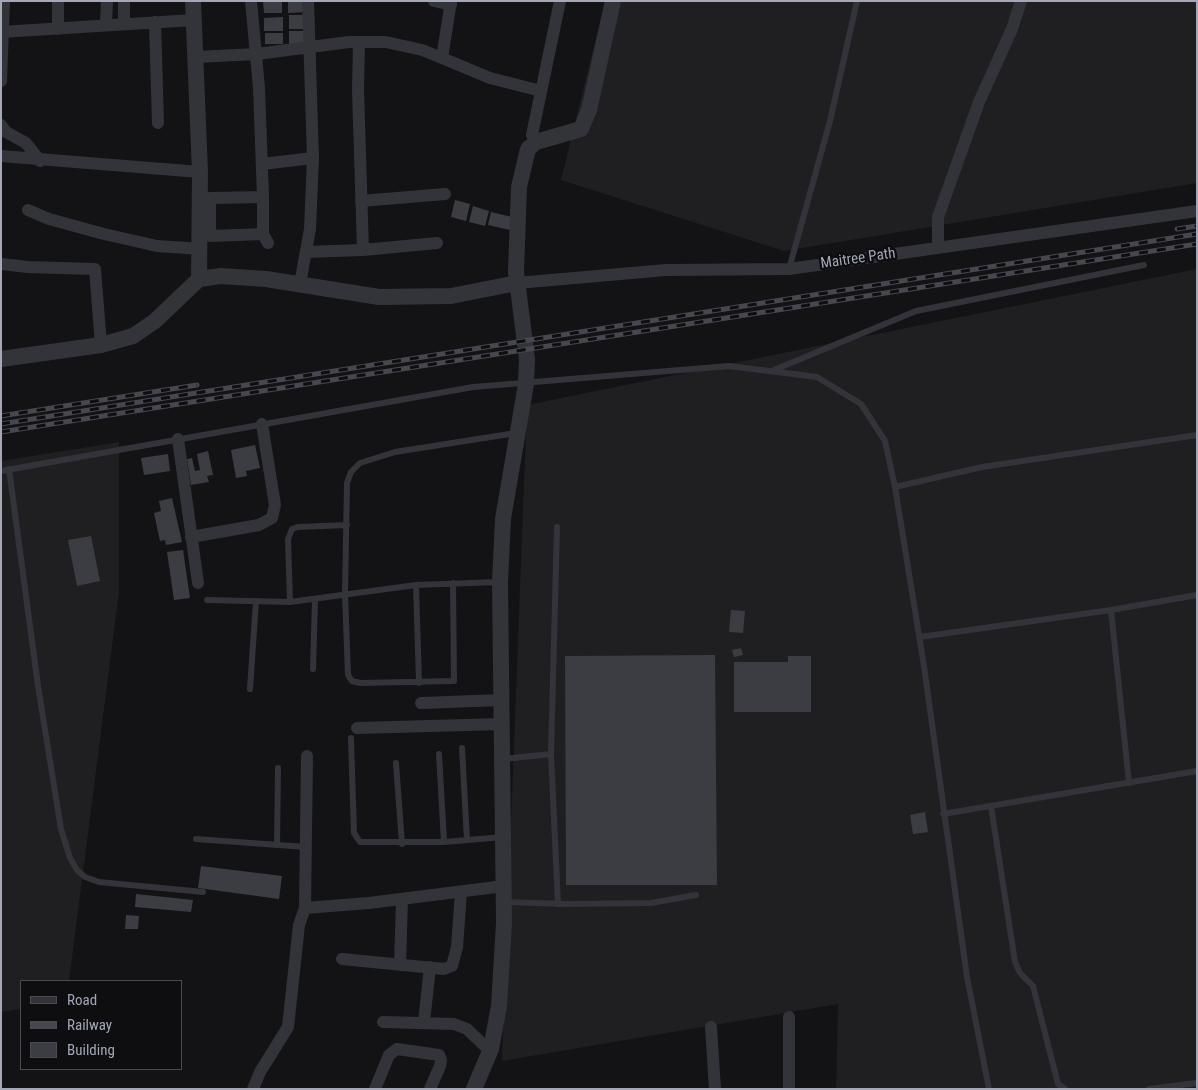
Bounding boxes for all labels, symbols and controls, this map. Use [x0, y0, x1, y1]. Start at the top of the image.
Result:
street label: Maitree Path [819, 245, 897, 273]
legend [20, 980, 182, 1070]
text: Road [67, 991, 97, 1009]
text: Railway [67, 1016, 112, 1034]
text: Building [67, 1041, 115, 1059]

